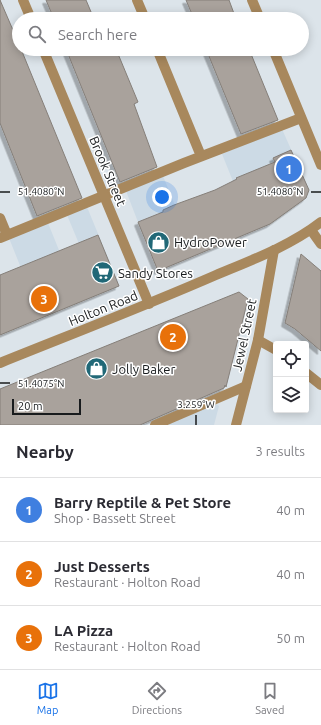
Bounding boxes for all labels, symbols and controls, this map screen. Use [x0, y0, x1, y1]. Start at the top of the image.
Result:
search box [12, 12, 309, 56]
icon: search [26, 23, 48, 45]
text: Search here [58, 26, 137, 43]
street label: Brook Street [87, 134, 129, 208]
pin: 1 [276, 154, 302, 184]
text: 51.4080°N [18, 186, 64, 197]
text: 51.4080°N [257, 186, 303, 197]
your location [152, 187, 172, 207]
shop icon: HydroPower [145, 229, 171, 255]
place label: HydroPower [174, 235, 247, 249]
supermarket icon: Sandy Stores [89, 260, 115, 286]
place label: Sandy Stores [118, 266, 193, 280]
pin: 3 [31, 284, 57, 314]
street label: Holton Road [66, 288, 140, 328]
street label: Jewel Street [230, 298, 258, 372]
pin: 2 [160, 322, 186, 352]
map controls [273, 341, 309, 413]
button: locate [273, 341, 309, 377]
shop icon: Jolly Baker [83, 356, 109, 382]
place label: Jolly Baker [112, 362, 176, 376]
button: layers [273, 377, 309, 413]
text: 51.4075°N [18, 378, 64, 389]
scale bar [12, 397, 81, 416]
text: 3.259°W [177, 399, 215, 410]
text: 20 m [18, 400, 42, 412]
text: Nearby [16, 442, 74, 461]
text: 3 results [255, 444, 305, 458]
text: Barry Reptile & Pet Store [54, 494, 231, 511]
text: 1 [25, 503, 33, 517]
text: 40 m [276, 503, 305, 517]
text: Shop · Bassett Street [54, 511, 176, 525]
text: Just Desserts [54, 558, 150, 575]
text: 2 [25, 567, 33, 581]
text: 40 m [276, 567, 305, 581]
text: Restaurant · Holton Road [54, 575, 200, 589]
text: LA Pizza [54, 622, 113, 639]
text: 3 [25, 631, 33, 645]
text: 50 m [276, 631, 305, 645]
text: Restaurant · Holton Road [54, 639, 200, 653]
tab: Map [37, 680, 59, 716]
tab: Directions [132, 680, 182, 716]
tab: Saved [255, 680, 284, 716]

